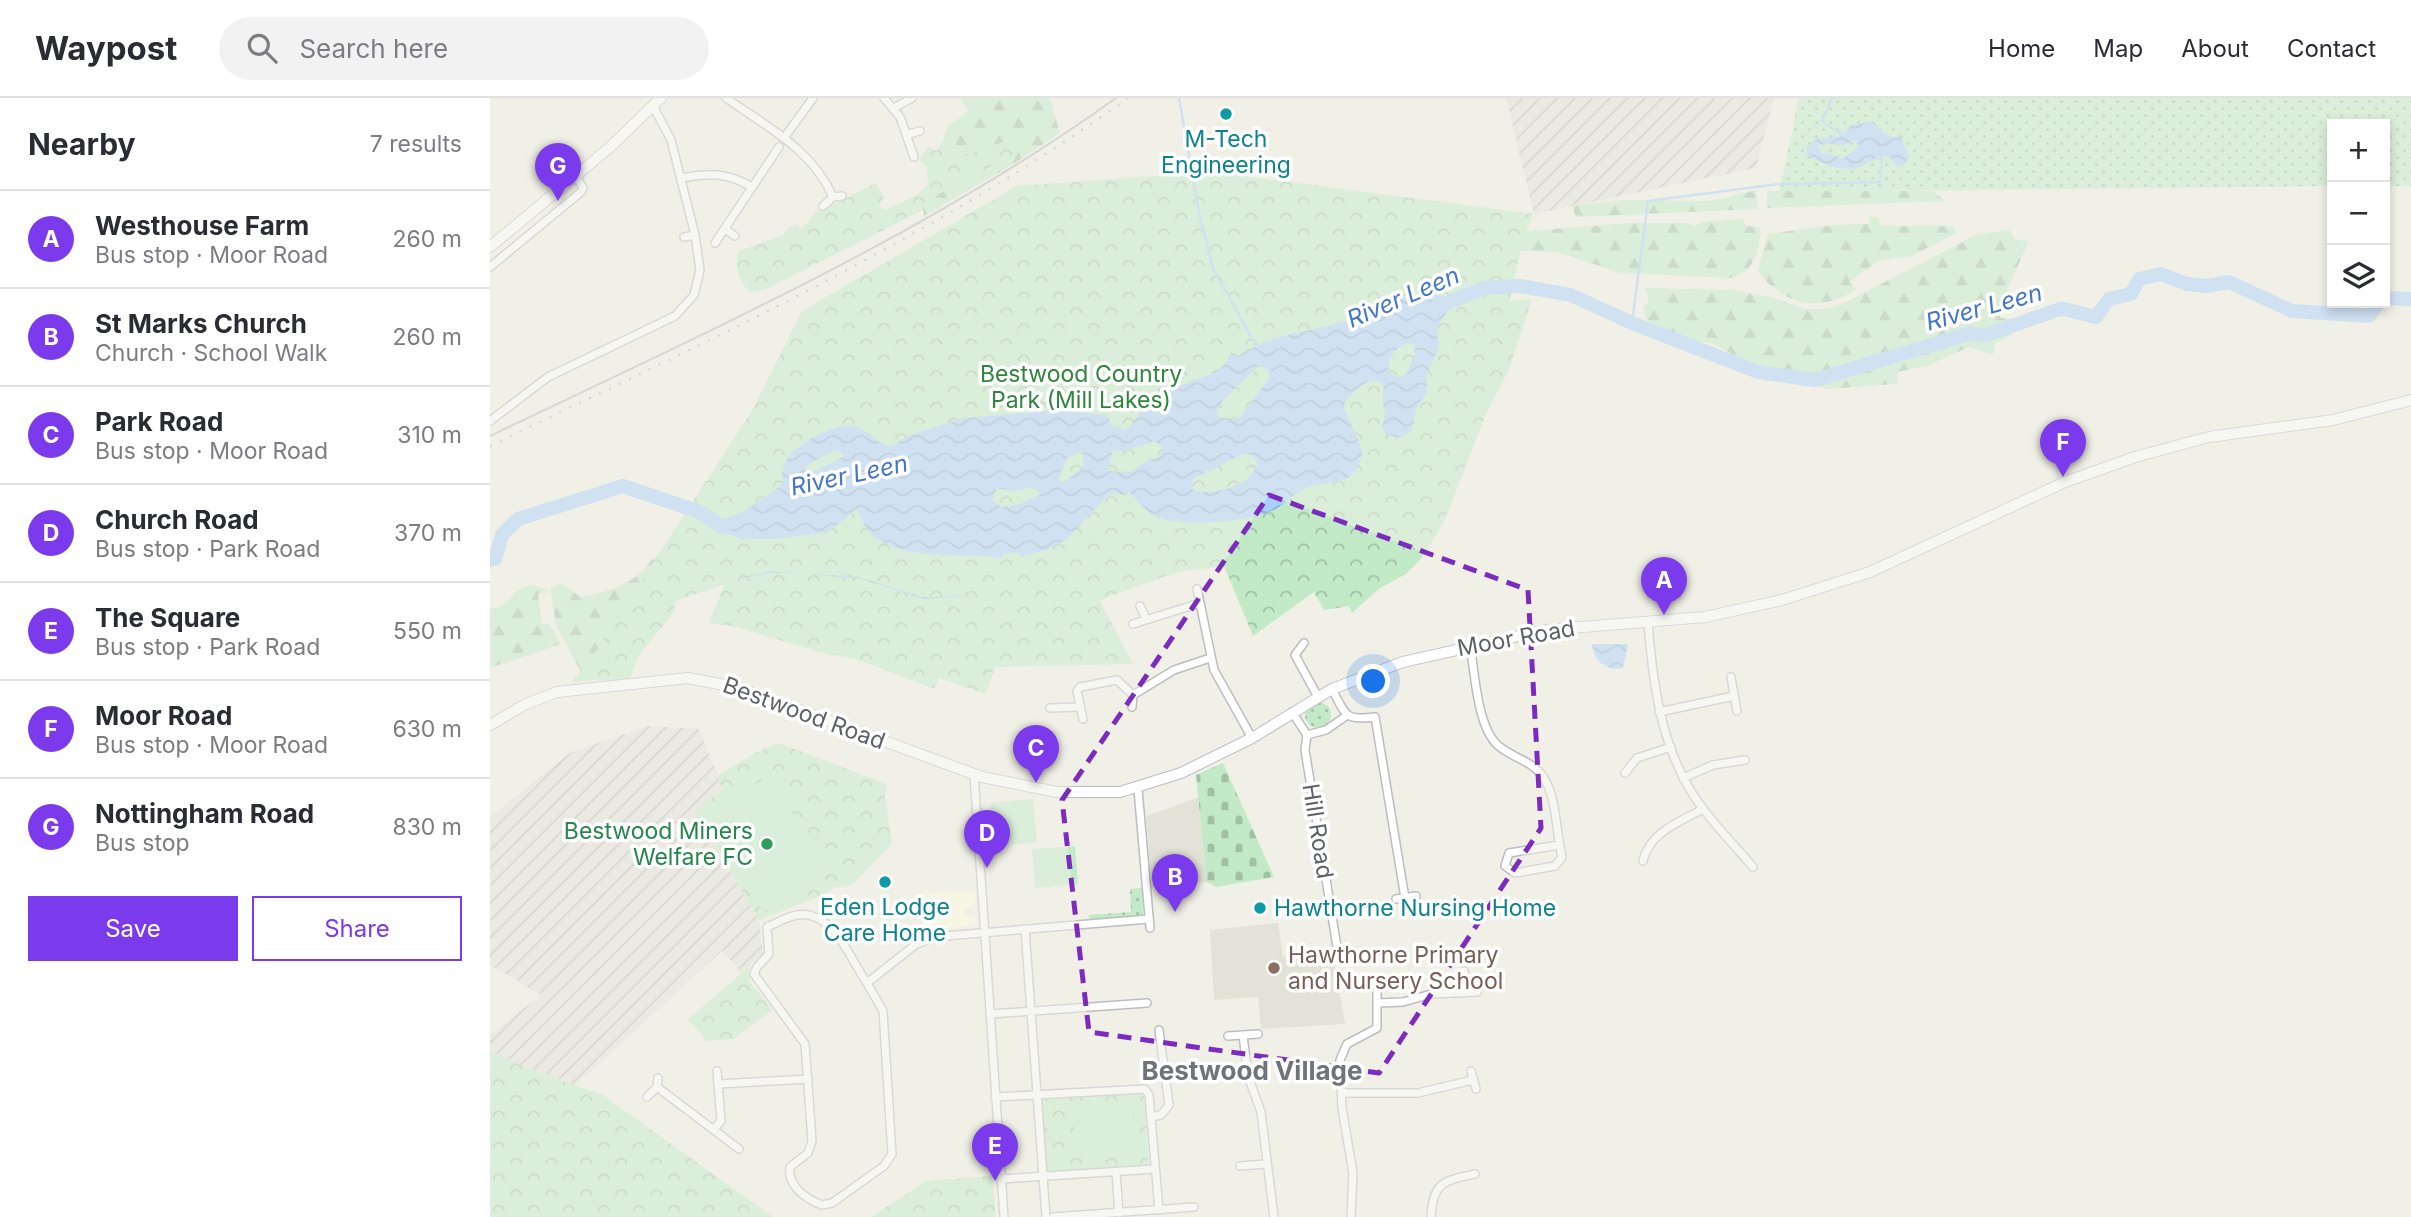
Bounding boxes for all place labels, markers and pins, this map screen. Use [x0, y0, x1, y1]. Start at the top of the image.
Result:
marker: M-Tech Engineering [1218, 106, 1234, 122]
place label: M-Tech Engineering [1161, 125, 1291, 179]
pin: G [535, 143, 581, 201]
pin: F [2040, 419, 2086, 477]
pin: A [1641, 557, 1687, 615]
pin: C [1013, 725, 1059, 783]
pin: D [964, 810, 1010, 868]
place label: Bestwood Miners Welfare FC [564, 817, 753, 871]
marker: Bestwood Miners Welfare FC [759, 836, 775, 852]
pin: B [1152, 854, 1198, 912]
marker: Eden Lodge Care Home [877, 874, 893, 890]
place label: Eden Lodge Care Home [820, 893, 950, 947]
place label: Hawthorne Nursing Home [1274, 894, 1556, 922]
marker: Hawthorne Nursing Home [1252, 900, 1268, 916]
place label: Hawthorne Primary and Nursery School [1288, 941, 1503, 995]
marker: Hawthorne Primary and Nursery School [1266, 960, 1282, 976]
pin: E [972, 1123, 1018, 1181]

